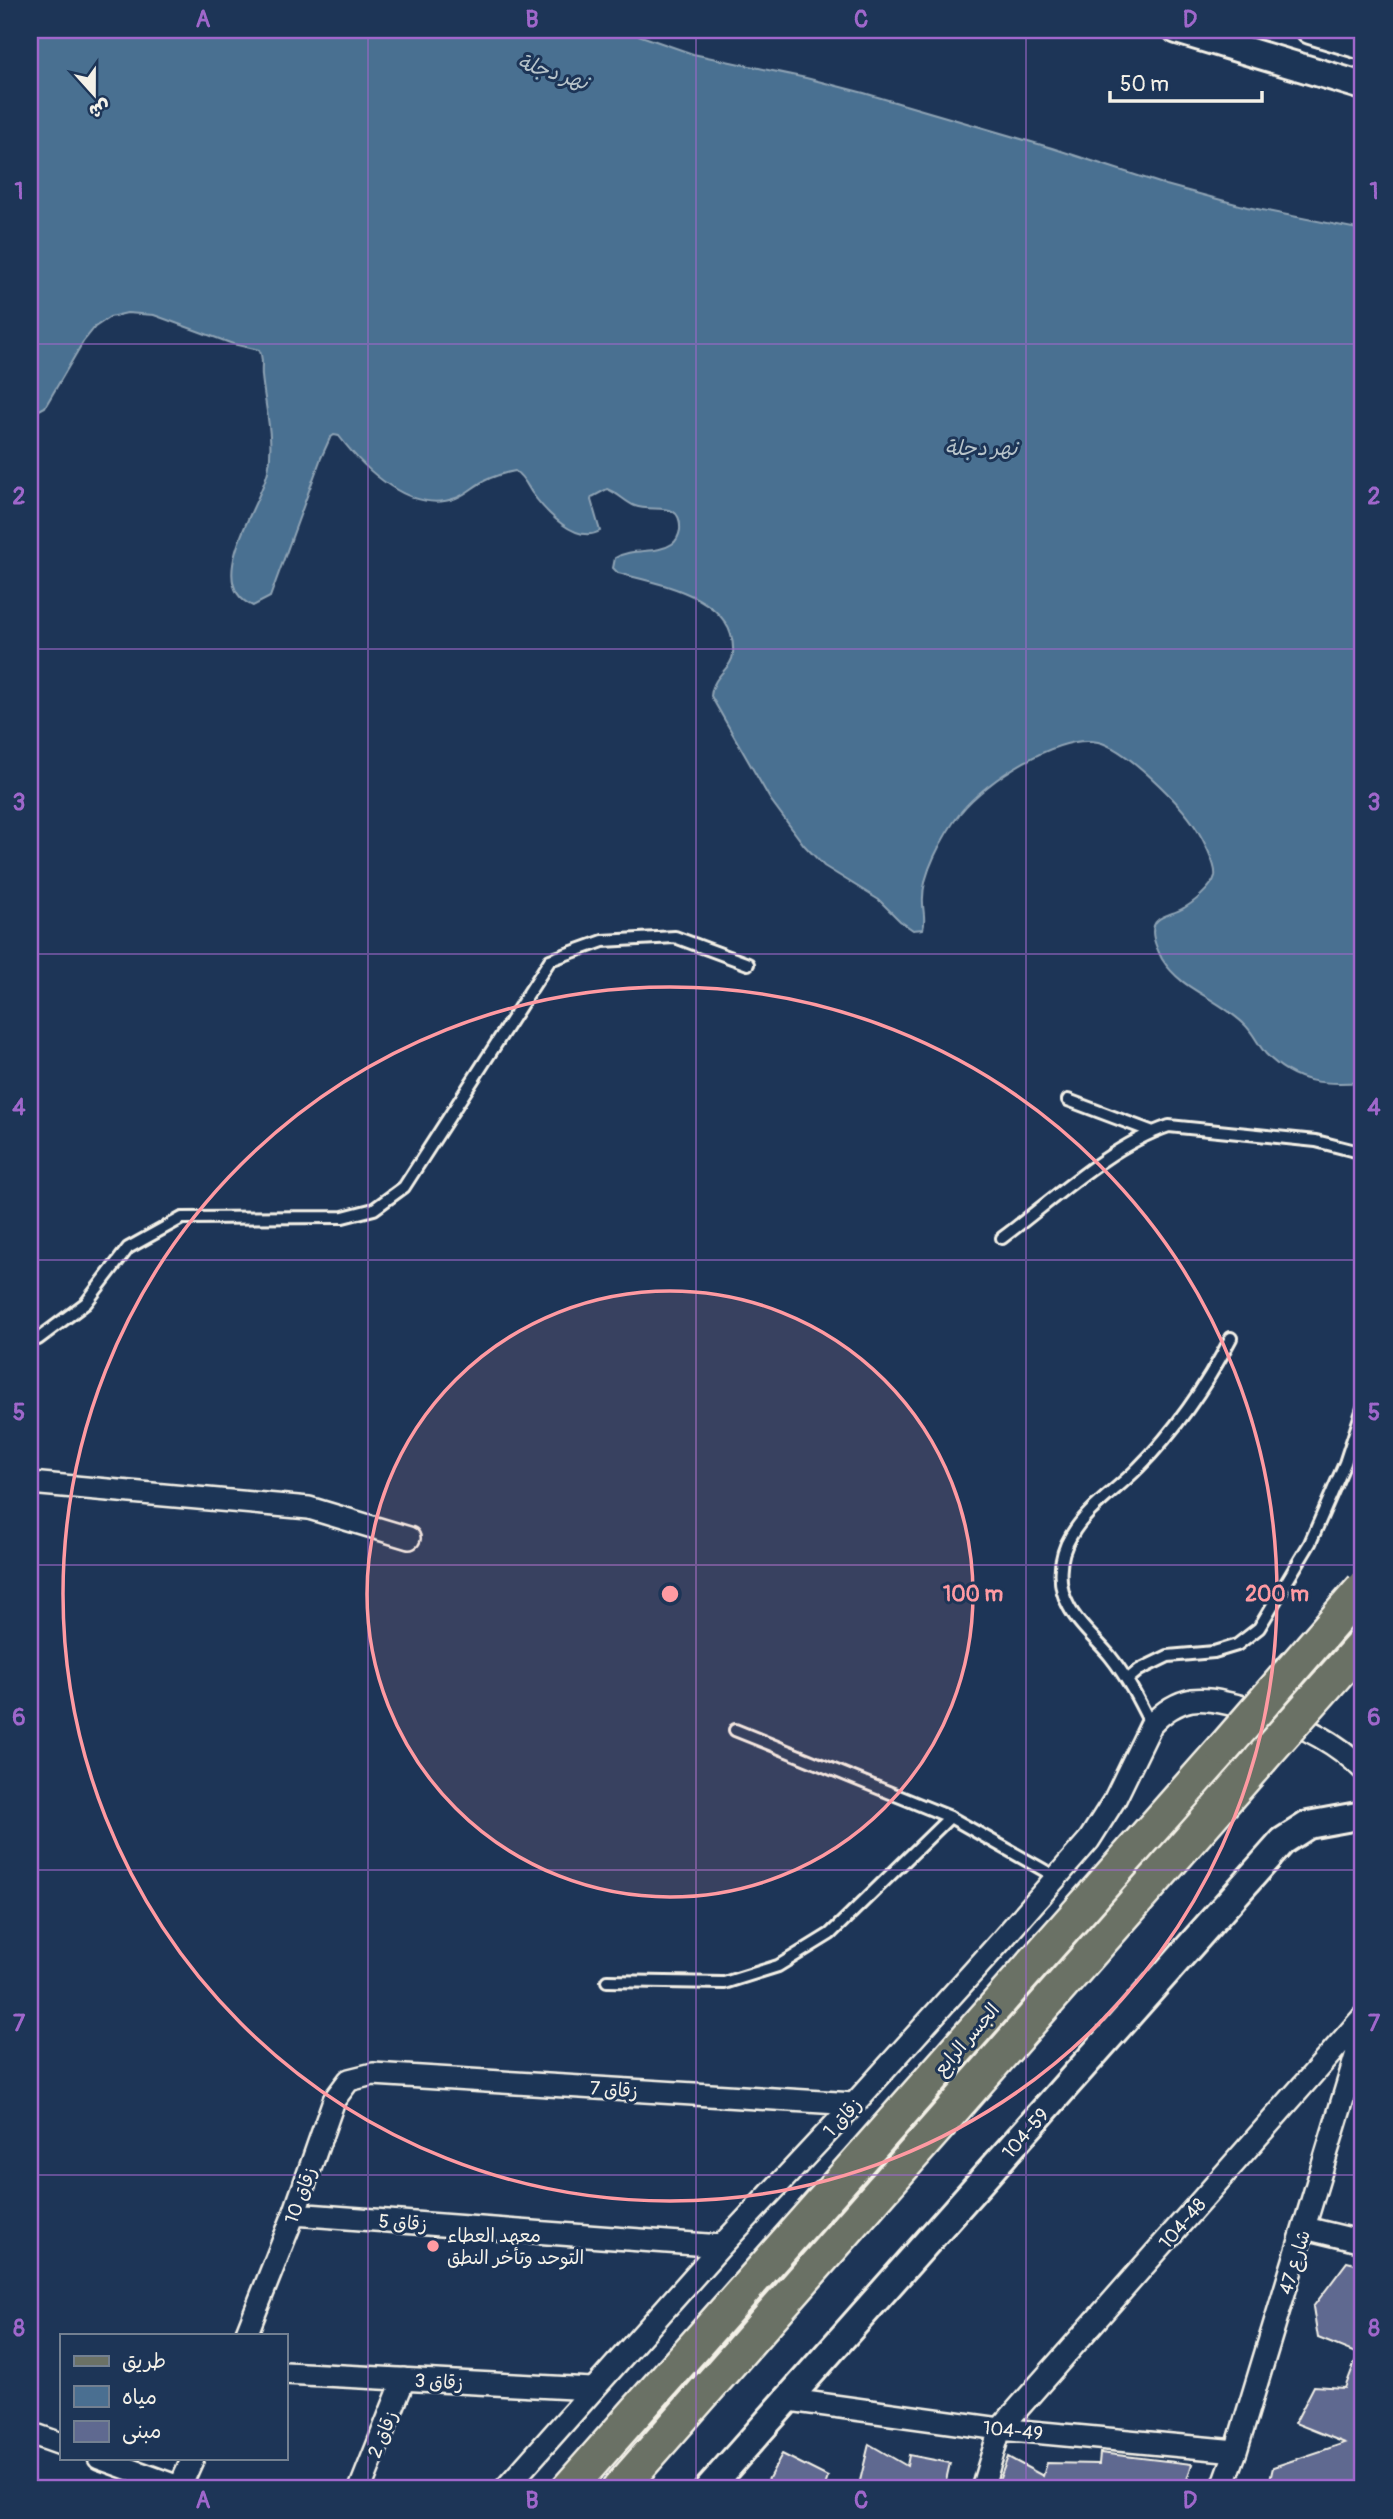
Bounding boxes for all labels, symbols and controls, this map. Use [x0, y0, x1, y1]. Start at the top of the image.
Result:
text: A [196, 5, 211, 34]
text: B [525, 5, 539, 34]
text: C [854, 5, 868, 34]
text: D [1183, 5, 1197, 34]
water label: نهر دجلة [514, 48, 594, 97]
north arrow [60, 60, 130, 130]
scale bar [1110, 60, 1262, 104]
text: 50 m [1120, 71, 1169, 98]
text: ش [86, 94, 114, 124]
text: 1 [15, 177, 24, 206]
text: 1 [1370, 177, 1379, 206]
water label: نهر دجلة [945, 435, 1020, 462]
text: 2 [13, 482, 26, 511]
text: 2 [1368, 482, 1381, 511]
text: 3 [13, 788, 25, 817]
text: 3 [1368, 788, 1380, 817]
text: 4 [12, 1093, 26, 1122]
text: 4 [1367, 1093, 1381, 1122]
text: 5 [13, 1398, 25, 1427]
text: 5 [1368, 1398, 1380, 1427]
text: 100 m [943, 1581, 1003, 1608]
text: 200 m [1245, 1581, 1309, 1608]
centre of rings [658, 1582, 682, 1606]
text: 6 [12, 1703, 26, 1732]
text: 6 [1367, 1703, 1381, 1732]
street label: الجسر الرابع [929, 1998, 1006, 2081]
text: 7 [13, 2009, 26, 2038]
text: 7 [1368, 2009, 1381, 2038]
street label: زقاق 7 [589, 2076, 639, 2104]
street label: زقاق 1 [818, 2093, 867, 2143]
street label: 104-59 [997, 2103, 1054, 2164]
street label: زقاق 10 [280, 2164, 322, 2227]
street label: 104-48 [1154, 2193, 1212, 2254]
street label: زقاق 5 [378, 2209, 428, 2237]
place label: معهد العطاء التوحد وتأخر النطق [447, 2224, 584, 2270]
street label: شارع 47 [1274, 2227, 1317, 2298]
marker: معهد العطاء التوحد وتأخر النطق [425, 2238, 441, 2254]
text: 8 [13, 2314, 25, 2343]
text: 8 [1368, 2314, 1380, 2343]
legend [60, 2334, 287, 2460]
text: طريق [122, 2348, 166, 2375]
street label: زقاق 3 [414, 2369, 464, 2395]
text: مياه [122, 2384, 157, 2411]
street label: زقاق 2 [363, 2407, 403, 2461]
street label: 104-49 [982, 2416, 1044, 2446]
text: مبنى [122, 2418, 161, 2445]
text: A [196, 2486, 211, 2515]
text: B [525, 2486, 539, 2515]
text: C [854, 2486, 868, 2515]
text: D [1183, 2486, 1197, 2515]

